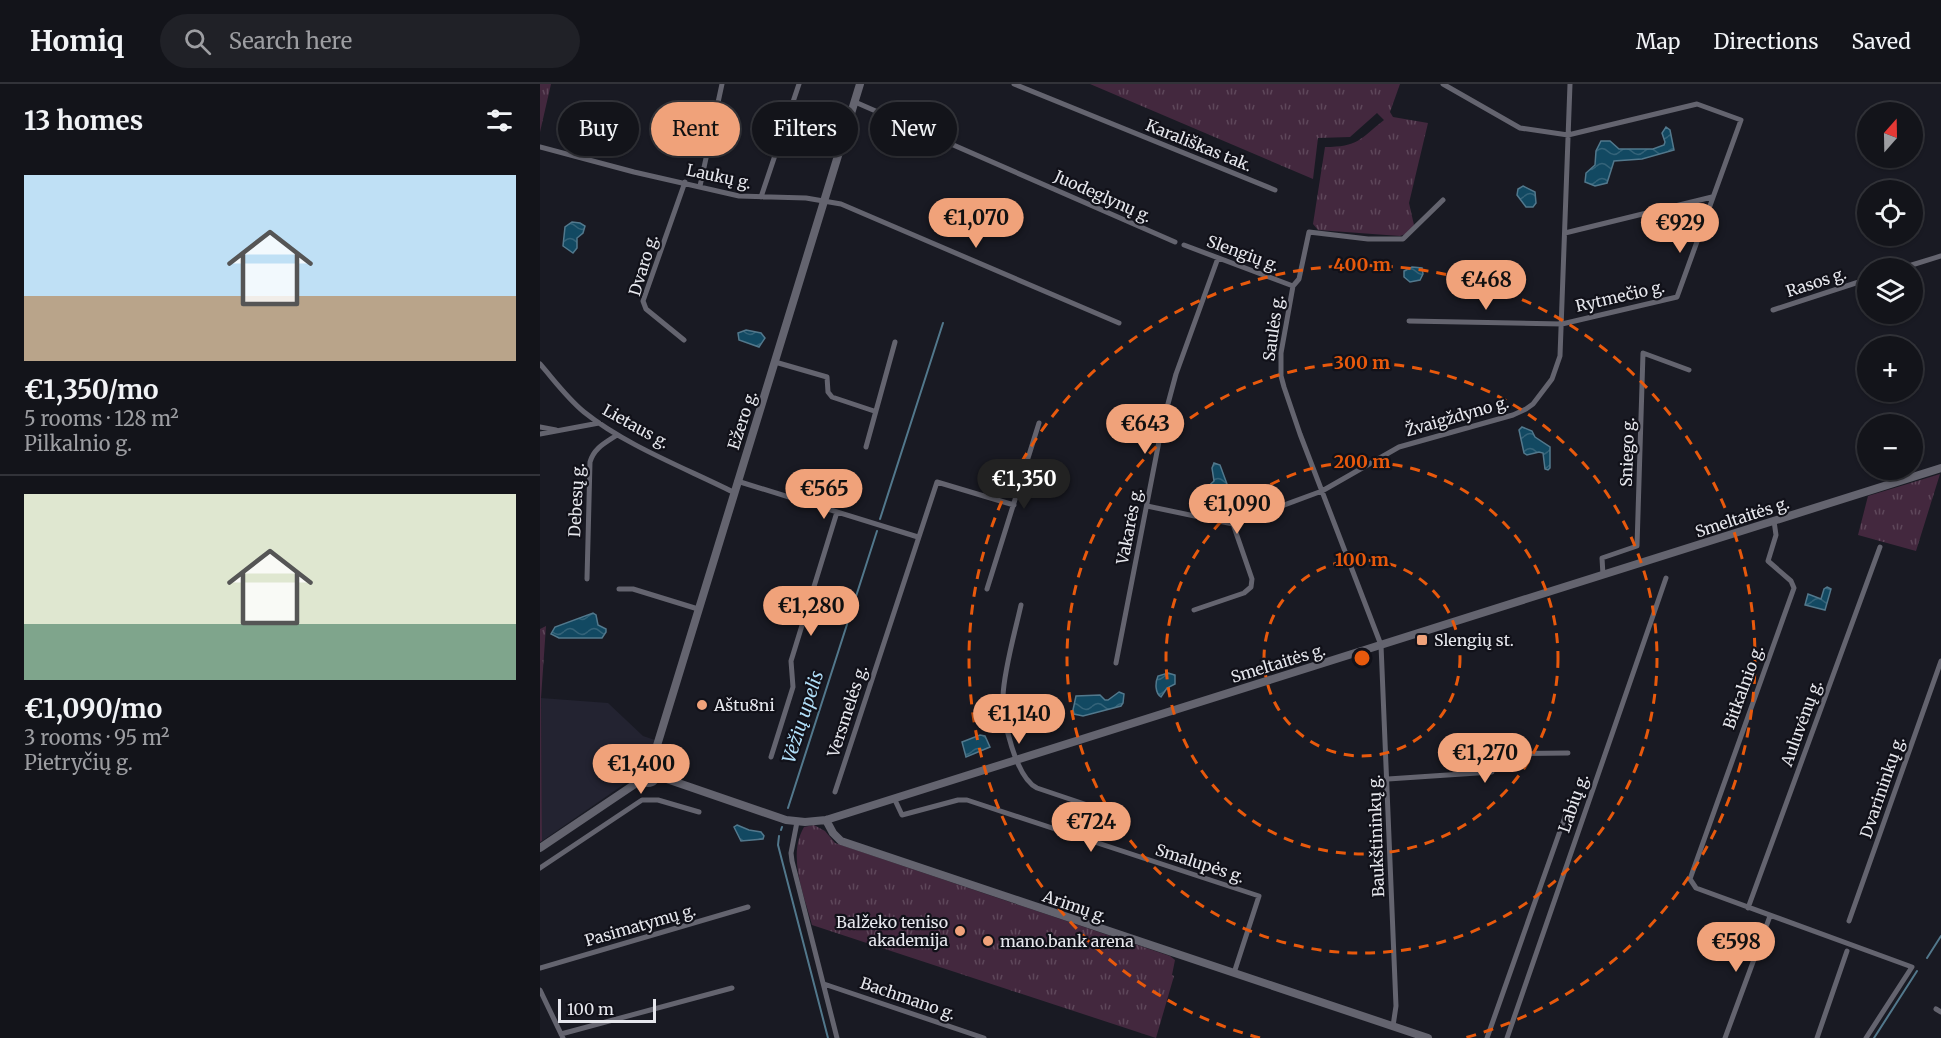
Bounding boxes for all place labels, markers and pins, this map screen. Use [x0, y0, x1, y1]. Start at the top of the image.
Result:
pin: €1,070 [927, 198, 1025, 249]
pin: €929 [1644, 203, 1716, 254]
pin: €468 [1450, 260, 1522, 311]
pin: €643 [1109, 404, 1181, 455]
pin: €1,350 [975, 459, 1073, 510]
pin: €565 [788, 469, 860, 520]
pin: €1,090 [1188, 484, 1286, 535]
pin: €1,280 [762, 586, 860, 637]
place label: Slengių st. [1434, 630, 1514, 650]
marker: Slengių st. [1415, 633, 1429, 647]
centre of rings [1352, 648, 1372, 668]
pin: €1,140 [970, 694, 1068, 745]
place label: Aštu8ni [713, 695, 775, 715]
marker: Aštu8ni [695, 698, 709, 712]
pin: €1,270 [1436, 733, 1534, 784]
pin: €1,400 [592, 744, 690, 795]
pin: €724 [1055, 802, 1127, 853]
place label: Balžeko teniso akademija [836, 912, 948, 950]
pin: €598 [1700, 922, 1772, 973]
marker: Balžeko teniso akademija [953, 924, 967, 938]
place label: mano.bank arena [1000, 931, 1134, 951]
marker: mano.bank arena [981, 934, 995, 948]

